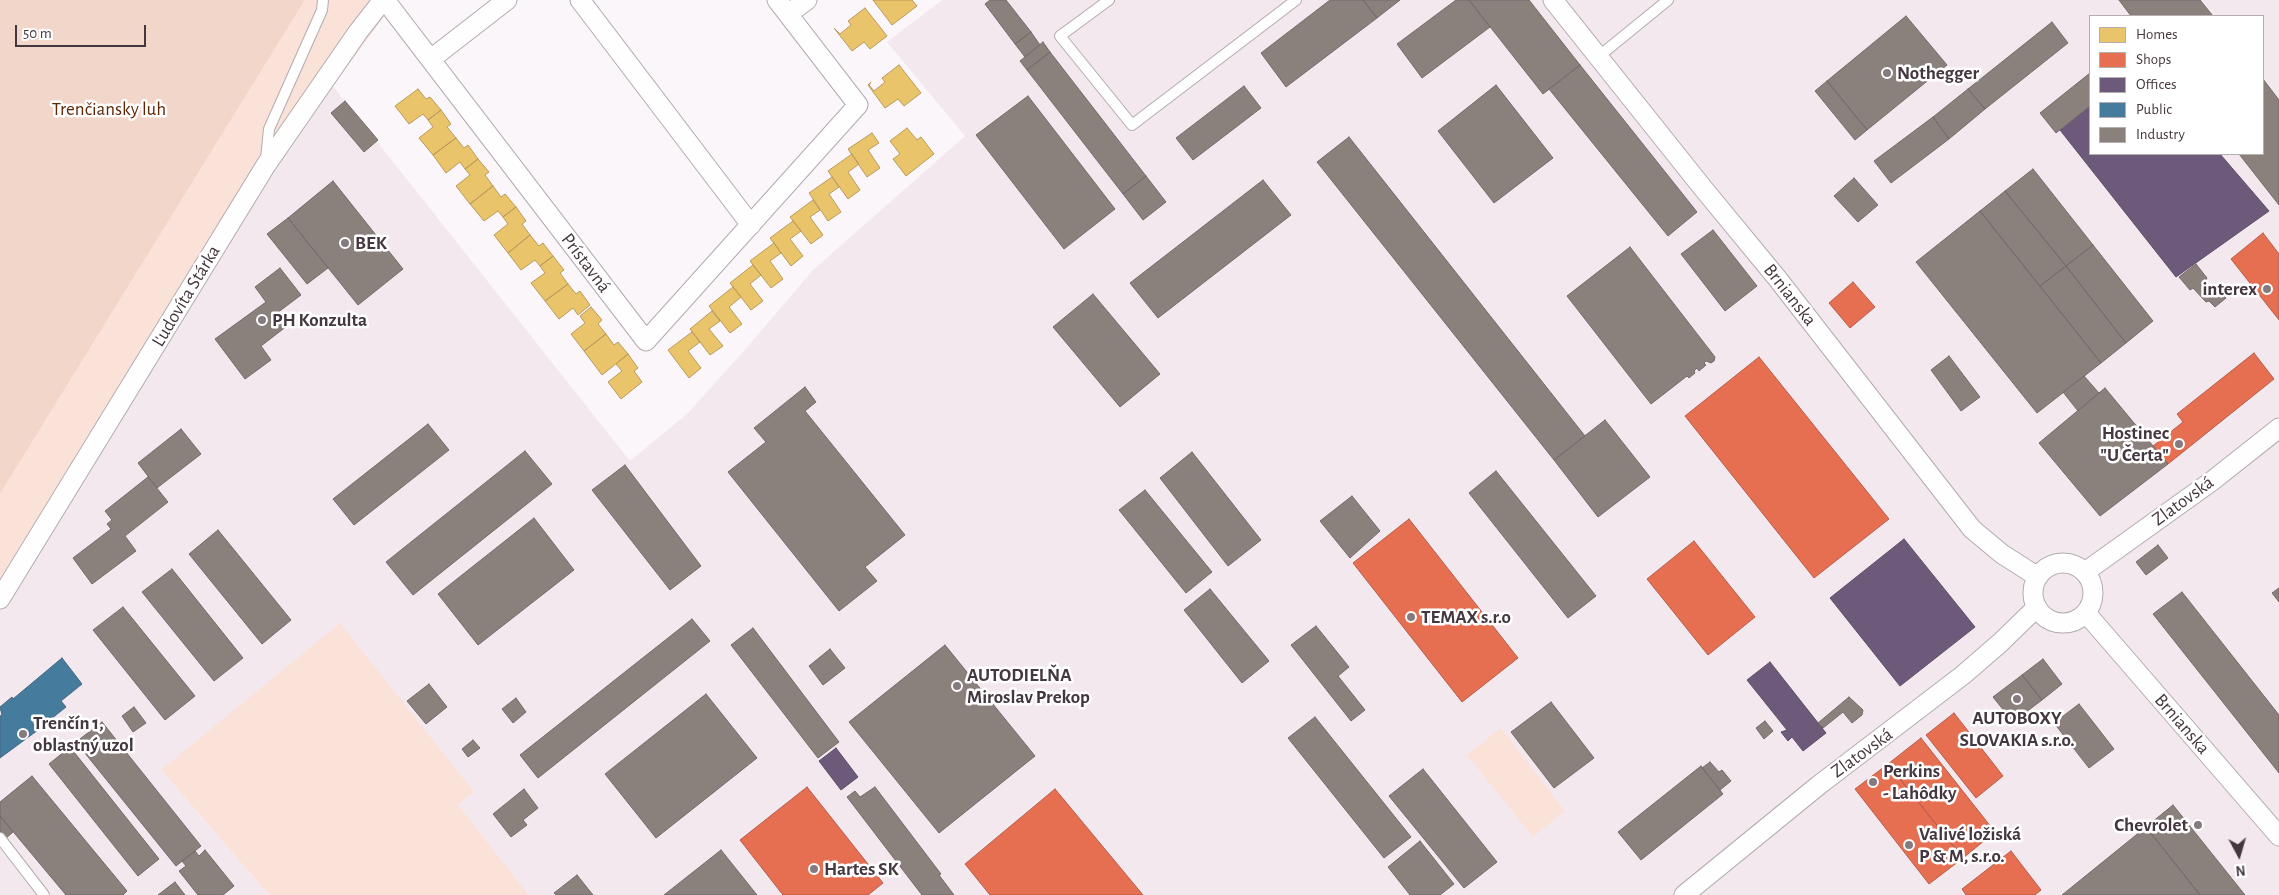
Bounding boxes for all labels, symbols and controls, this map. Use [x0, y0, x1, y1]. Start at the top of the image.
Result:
scale bar [18, 15, 149, 47]
legend [2089, 15, 2264, 155]
text: 50 m [23, 26, 52, 41]
text: Homes [2136, 27, 2178, 42]
text: Shops [2136, 52, 2171, 67]
place label: Nothegger [1897, 62, 1979, 84]
marker: Nothegger [1881, 67, 1893, 79]
text: Offices [2136, 77, 2177, 92]
park label: Trenčiansky luh [52, 98, 166, 120]
text: Public [2136, 102, 2172, 117]
text: Industry [2136, 127, 2185, 142]
street label: Prístavná [556, 229, 616, 297]
place label: BEK [355, 232, 387, 254]
marker: BEK [339, 237, 351, 249]
street label: Ľudovíta Stárka [147, 241, 225, 351]
street label: Brnianska [1759, 259, 1821, 331]
place label: interex [2202, 278, 2257, 300]
marker: interex [2261, 283, 2273, 295]
place label: PH Konzulta [272, 309, 367, 331]
marker: PH Konzulta [256, 314, 268, 326]
place label: Hostinec "U Čerta" [2100, 422, 2169, 466]
marker: Hostinec "U Čerta" [2173, 438, 2185, 450]
street label: Zlatovská [2148, 471, 2218, 531]
place label: TEMAX s.r.o [1421, 606, 1511, 628]
marker: TEMAX s.r.o [1405, 611, 1417, 623]
place label: AUTODIELŇA Miroslav Prekop [967, 664, 1090, 708]
marker: AUTODIELŇA Miroslav Prekop [951, 680, 963, 692]
street label: Brnianska [2149, 689, 2215, 759]
marker: AUTOBOXY SLOVAKIA s.r.o. [2011, 693, 2023, 705]
place label: AUTOBOXY SLOVAKIA s.r.o. [1959, 707, 2075, 751]
place label: Trenčín 1, oblastný uzol [33, 712, 134, 756]
street label: Zlatovská [1827, 723, 1897, 783]
marker: Trenčín 1, oblastný uzol [17, 728, 29, 740]
place label: Perkins - Lahôdky [1883, 760, 1956, 804]
marker: Perkins - Lahôdky [1867, 776, 1879, 788]
place label: Chevrolet [2114, 814, 2188, 836]
marker: Chevrolet [2192, 819, 2204, 831]
place label: Valivé ložiská P & M, s.r.o. [1919, 823, 2021, 867]
north arrow [2214, 830, 2264, 880]
marker: Valivé ložiská P & M, s.r.o. [1903, 839, 1915, 851]
place label: Hartes SK [824, 858, 899, 880]
text: N [2235, 862, 2246, 877]
marker: Hartes SK [808, 863, 820, 875]

